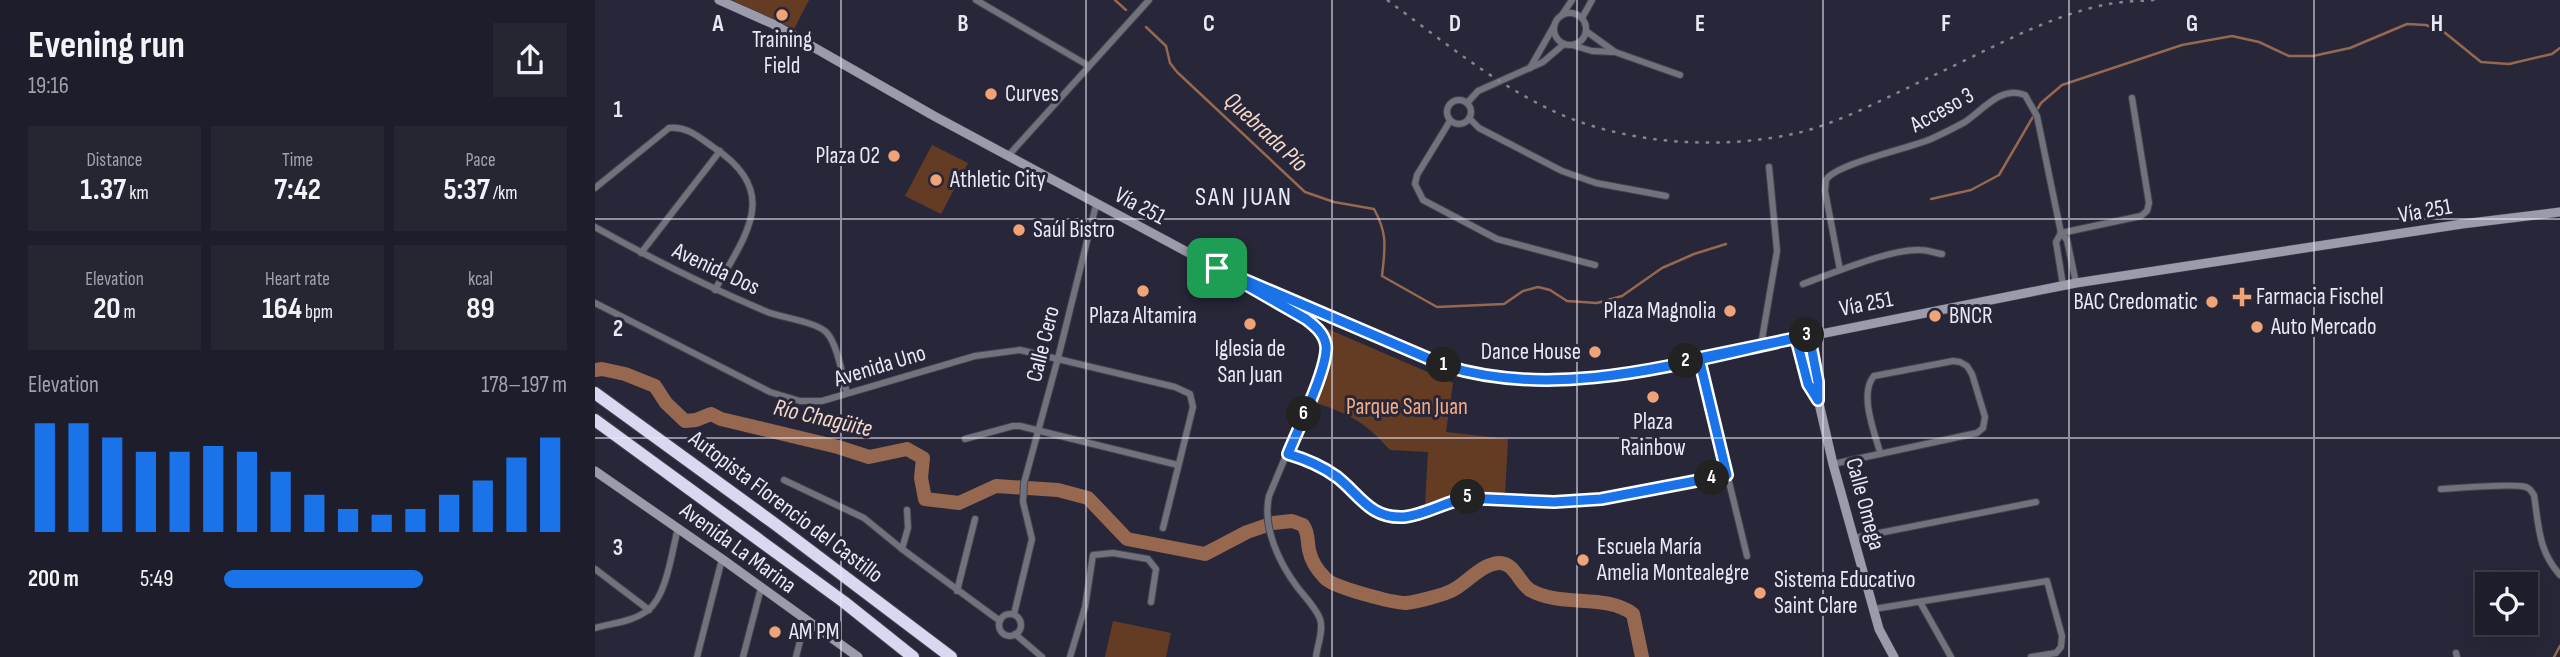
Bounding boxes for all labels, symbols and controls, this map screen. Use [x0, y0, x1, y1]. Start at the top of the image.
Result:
marker: Training Field [774, 7, 790, 23]
text: A [712, 10, 725, 38]
text: B [958, 10, 969, 38]
text: C [1203, 10, 1215, 38]
text: D [1449, 10, 1461, 38]
text: E [1695, 10, 1705, 38]
text: F [1941, 10, 1951, 38]
text: G [2186, 10, 2198, 38]
text: H [2431, 10, 2443, 38]
text: Evening run [28, 23, 185, 68]
button: share [493, 23, 567, 97]
place label: Training Field [752, 26, 812, 80]
text: 19:16 [28, 72, 69, 100]
place label: Curves [1005, 80, 1059, 108]
street label: Acceso 3 [1904, 81, 1979, 139]
marker: Curves [983, 86, 999, 102]
water label: Quebrada Pío [1218, 86, 1314, 178]
text: 1 [613, 96, 623, 124]
place label: Plaza O2 [816, 142, 880, 170]
marker: Plaza O2 [886, 148, 902, 164]
text: Distance [86, 149, 143, 172]
text: Time [282, 149, 313, 172]
text: Pace [465, 149, 496, 172]
place label: Athletic City [949, 166, 1046, 194]
text: 1.37 [80, 172, 126, 208]
text: 7:42 [274, 172, 321, 208]
text: 5:37 [443, 172, 490, 208]
marker: Athletic City [928, 172, 944, 188]
street label: Vía 251 [1110, 181, 1170, 231]
text: km [126, 182, 149, 205]
text: /km [490, 182, 518, 205]
district label: SAN JUAN [1195, 182, 1293, 213]
street label: Vía 251 [2396, 193, 2454, 229]
place label: Saúl Bistro [1033, 216, 1115, 244]
marker: Saúl Bistro [1011, 222, 1027, 238]
street label: Avenida Dos [667, 236, 764, 301]
pin [1187, 238, 1247, 298]
icon: arrive [1198, 249, 1236, 287]
text: Elevation [85, 268, 144, 291]
text: Heart rate [265, 268, 330, 291]
text: kcal [468, 268, 493, 291]
marker: Plaza Altamira [1135, 283, 1151, 299]
place label: Farmacia Fischel [2256, 283, 2384, 311]
street label: Vía 251 [1837, 285, 1895, 323]
place label: BAC Credomatic [2074, 288, 2198, 316]
marker: Farmacia Fischel [2234, 289, 2250, 305]
text: 20 [93, 291, 121, 327]
text: 164 [262, 291, 302, 327]
text: 89 [466, 291, 495, 327]
marker: BAC Credomatic [2204, 294, 2220, 310]
place label: Plaza Magnolia [1603, 297, 1716, 325]
text: m [121, 301, 136, 324]
text: bpm [302, 301, 333, 324]
place label: Plaza Altamira [1089, 302, 1197, 330]
place label: BNCR [1949, 302, 1993, 330]
street label: Calle Cero [1020, 303, 1066, 385]
marker: Plaza Magnolia [1722, 303, 1738, 319]
marker: BNCR [1927, 308, 1943, 324]
place label: Auto Mercado [2270, 313, 2377, 341]
text: 2 [613, 315, 623, 343]
marker: Iglesia de San Juan [1242, 316, 1258, 332]
pin: 3 [1789, 318, 1825, 352]
marker: Auto Mercado [2249, 319, 2265, 335]
text: 3 [1802, 323, 1811, 346]
place label: Iglesia de San Juan [1214, 335, 1286, 389]
place label: Dance House [1481, 338, 1581, 366]
street label: Avenida Uno [830, 339, 929, 393]
marker: Dance House [1587, 344, 1603, 360]
pin: 2 [1669, 344, 1703, 378]
pin: 1 [1427, 348, 1461, 382]
text: 2 [1681, 349, 1690, 372]
text: 1 [1440, 353, 1447, 376]
text: Elevation [28, 371, 99, 399]
text: 178–197 m [481, 371, 567, 399]
marker: Plaza Rainbow [1645, 389, 1661, 405]
water label: Río Chagüite [771, 393, 875, 443]
park label: Parque San Juan [1346, 393, 1468, 421]
pin: 6 [1287, 396, 1321, 432]
text: 6 [1299, 402, 1308, 425]
place label: Plaza Rainbow [1620, 408, 1686, 462]
street label: Autopista Florencio del Castillo [683, 424, 889, 589]
street label: Calle Omega [1839, 455, 1891, 553]
pin: 4 [1695, 461, 1729, 496]
text: 4 [1707, 466, 1716, 489]
pin: 5 [1451, 480, 1485, 514]
text: 5 [1463, 485, 1472, 508]
street label: Avenida La Marina [674, 496, 802, 600]
place label: Escuela María Amelia Montealegre [1596, 533, 1749, 587]
text: 3 [613, 534, 623, 562]
marker: Escuela María Amelia Montealegre [1575, 552, 1591, 568]
text: 200 m [28, 565, 79, 593]
text: 5:49 [140, 565, 173, 593]
place label: Sistema Educativo Saint Clare [1774, 566, 1916, 620]
map controls [2475, 572, 2538, 635]
button: locate [2475, 572, 2538, 635]
marker: Sistema Educativo Saint Clare [1752, 585, 1768, 601]
place label: AM PM [788, 618, 840, 646]
marker: AM PM [767, 624, 783, 640]

